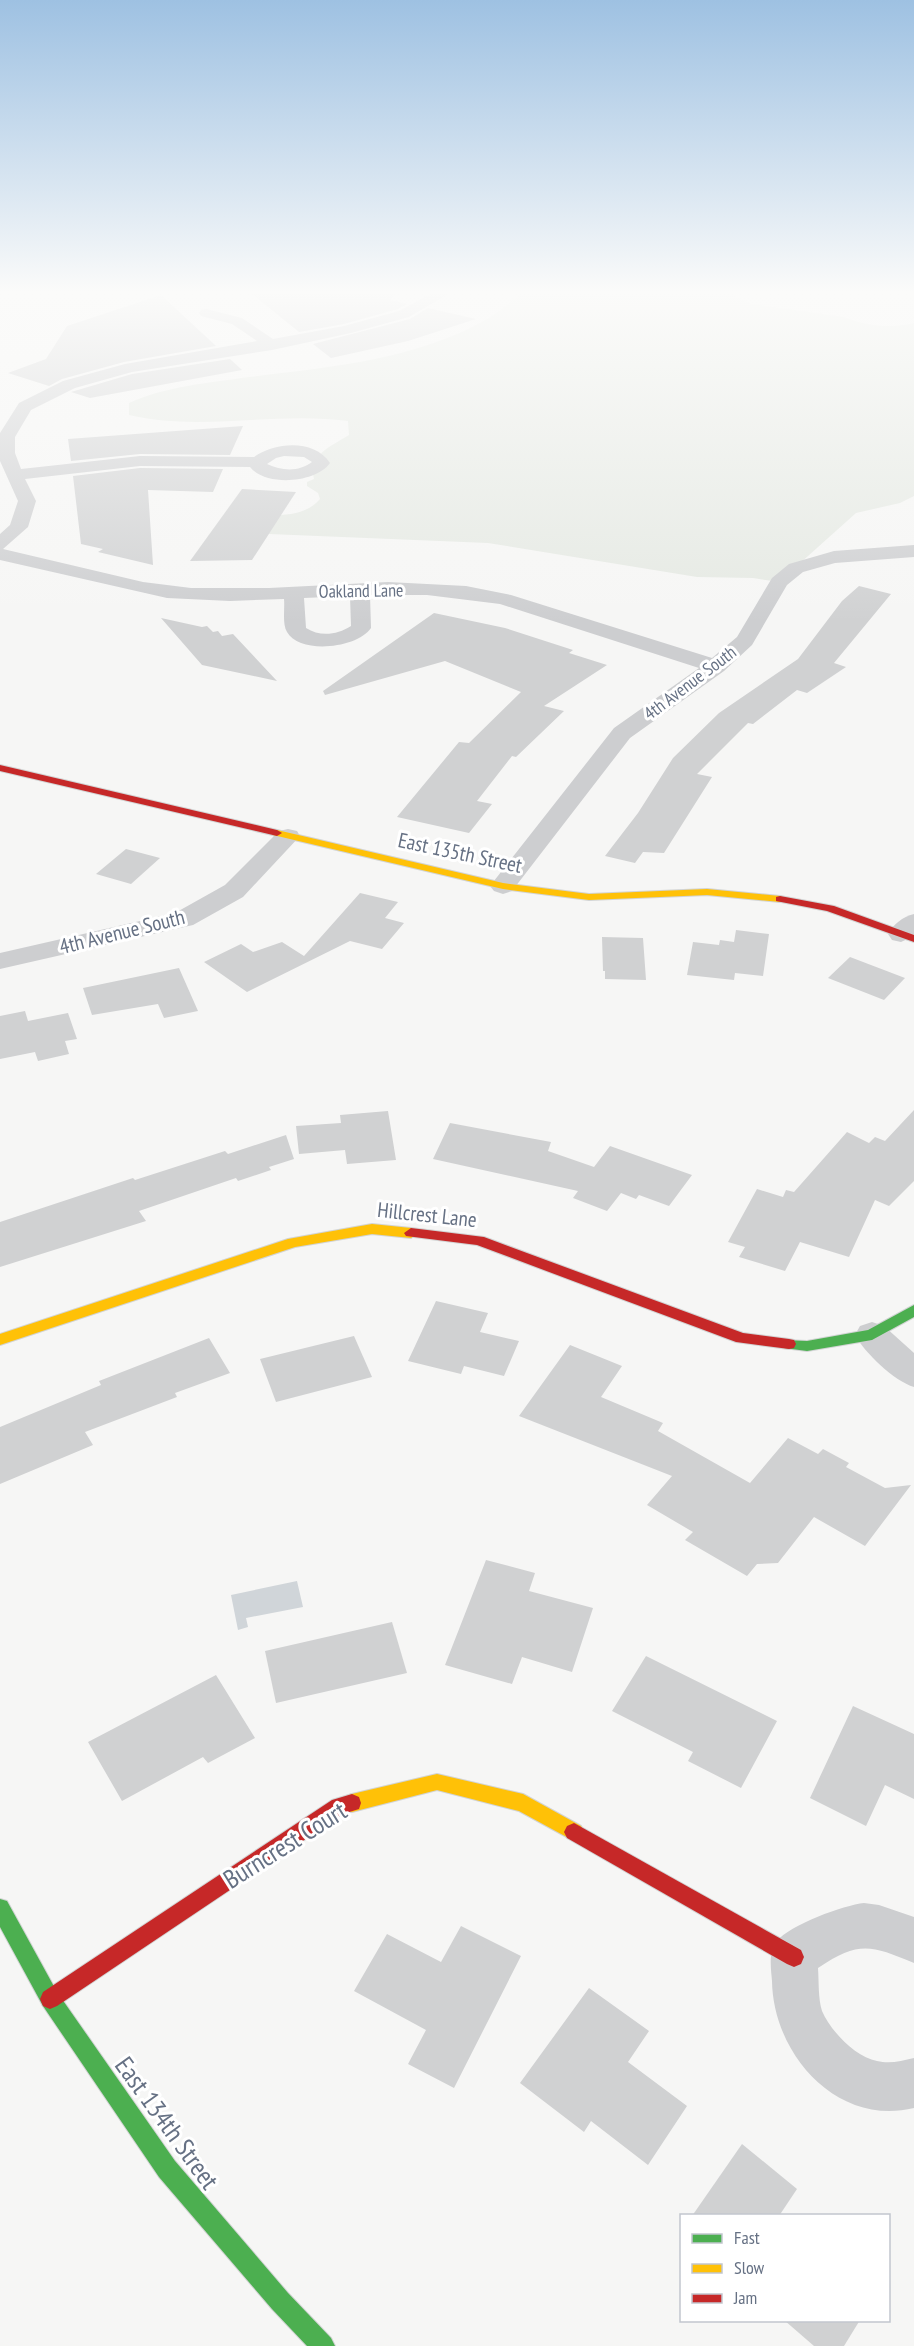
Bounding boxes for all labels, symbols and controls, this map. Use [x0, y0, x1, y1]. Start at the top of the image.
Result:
street label: Oakland Lane [318, 578, 404, 603]
street label: 4th Avenue South [639, 640, 740, 725]
street label: East 135th Street [396, 826, 525, 879]
street label: 4th Avenue South [56, 903, 187, 960]
street label: Hillcrest Lane [376, 1196, 478, 1233]
street label: Burncrest Court [217, 1794, 353, 1895]
street label: East 134th Street [108, 2050, 227, 2196]
legend [680, 2214, 890, 2322]
text: Fast [734, 2226, 760, 2249]
text: Slow [734, 2256, 765, 2279]
text: Jam [733, 2286, 757, 2309]

